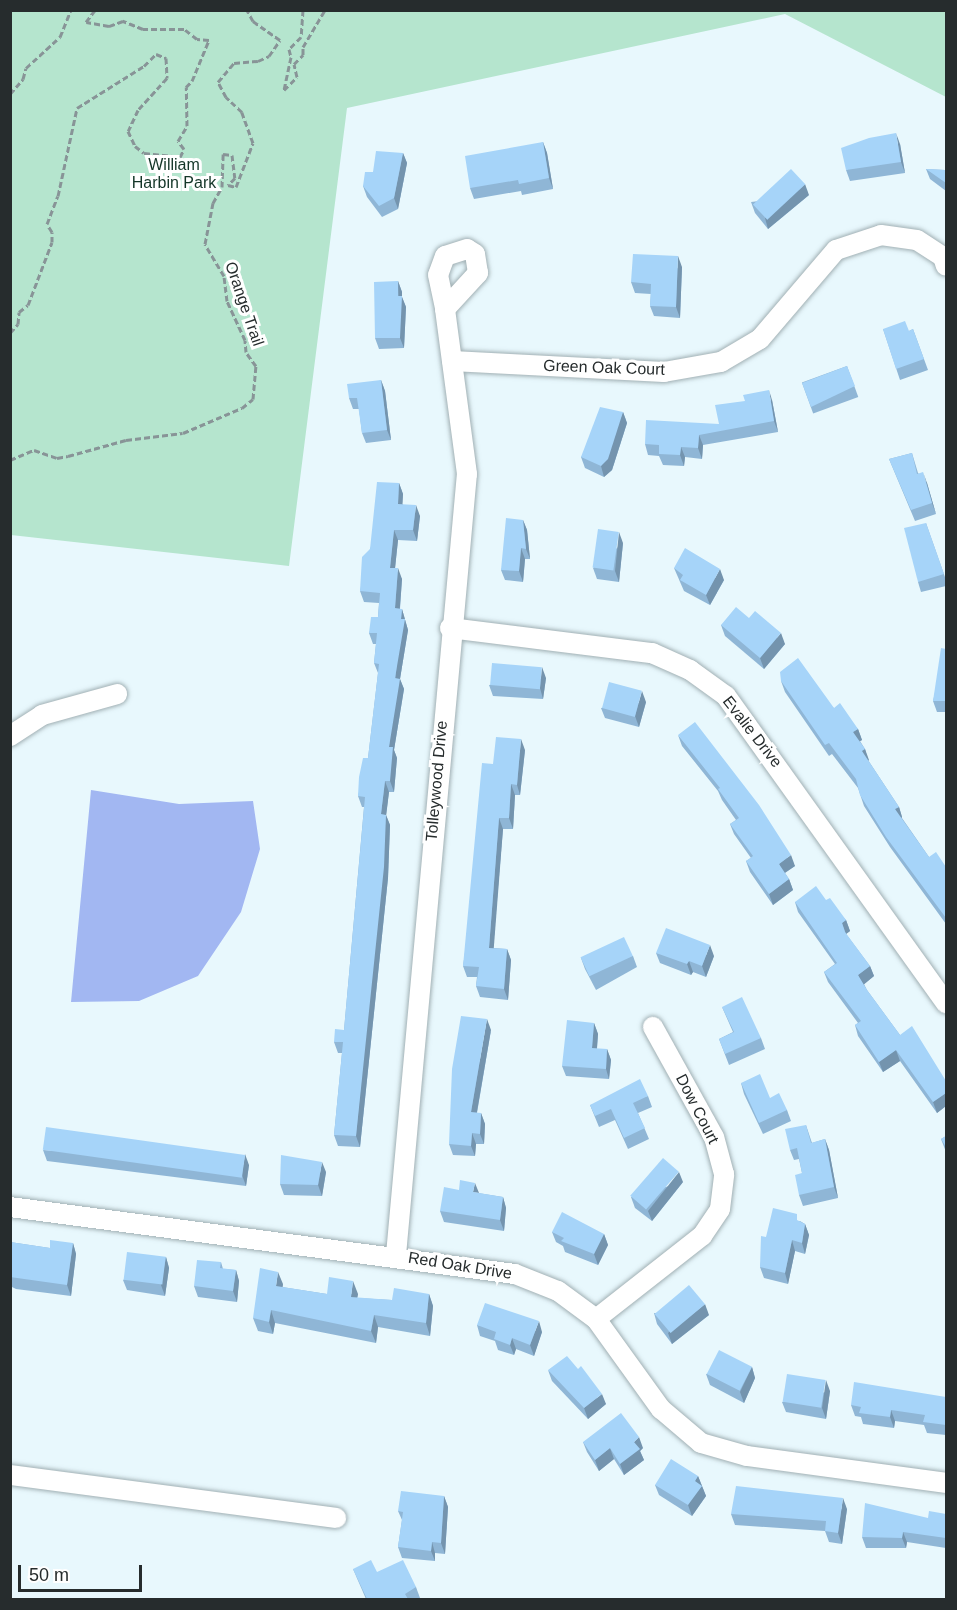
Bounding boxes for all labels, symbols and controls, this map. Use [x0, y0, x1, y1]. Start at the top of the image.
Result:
park label: William Harbin Park [132, 155, 216, 193]
street label: Orange Trail [221, 259, 267, 349]
street label: Green Oak Court [543, 356, 665, 380]
street label: Evalie Drive [718, 692, 786, 772]
street label: Tolleywood Drive [422, 720, 452, 842]
street label: Dow Court [671, 1071, 723, 1147]
street label: Red Oak Drive [407, 1248, 513, 1284]
scale bar [21, 1553, 146, 1591]
text: 50 m [29, 1565, 69, 1585]

